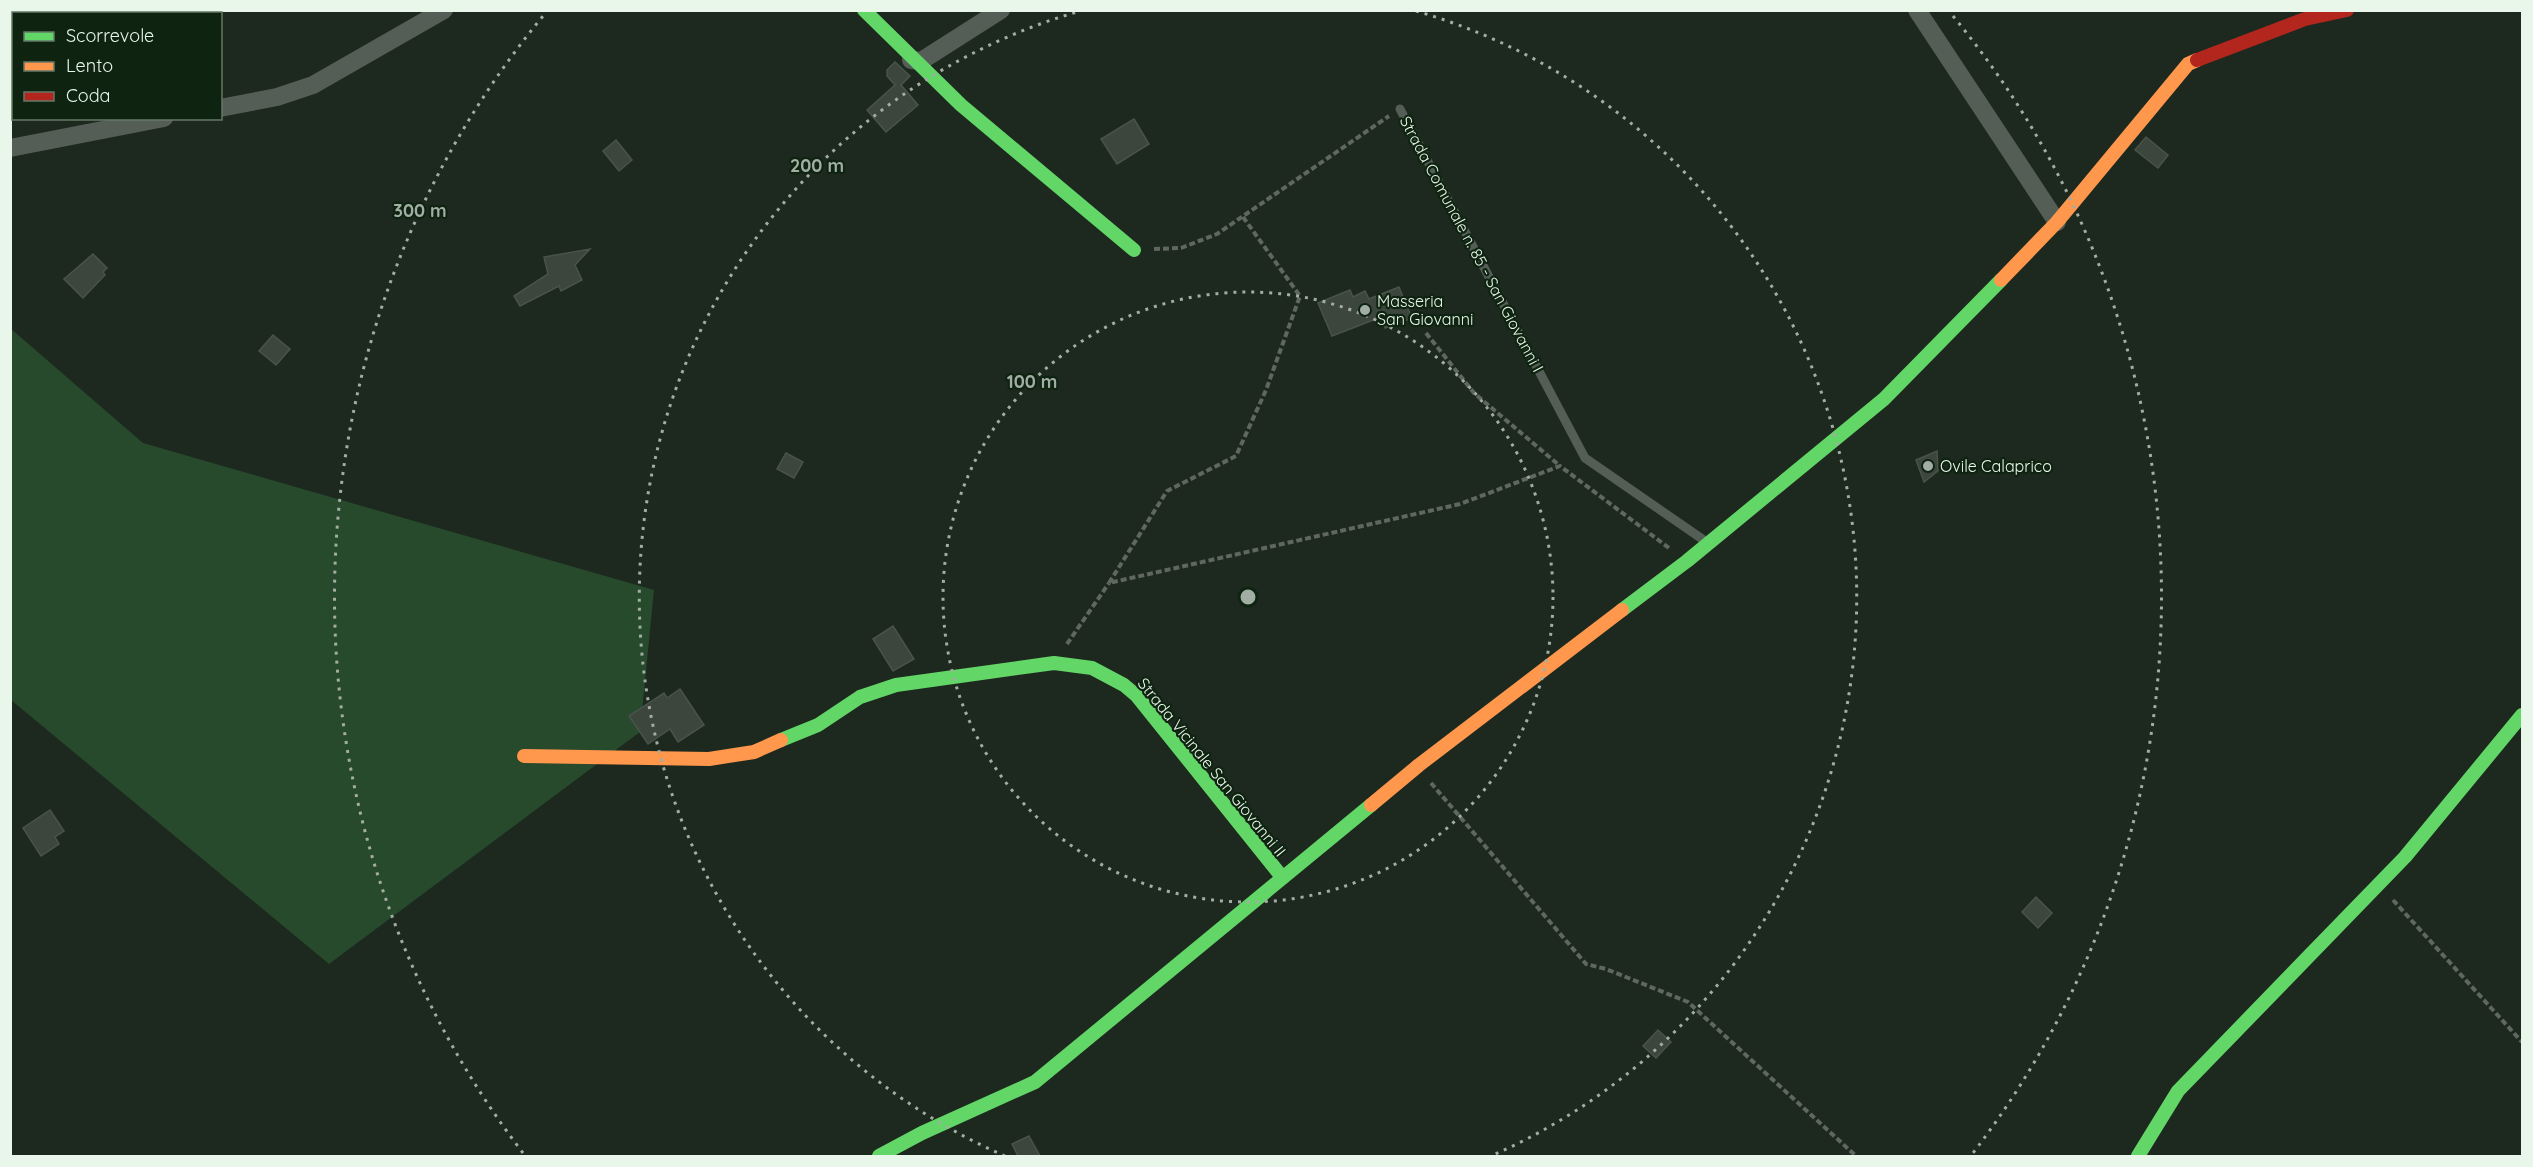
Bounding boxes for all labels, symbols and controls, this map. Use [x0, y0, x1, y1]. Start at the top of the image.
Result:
legend [12, 12, 222, 120]
text: Scorrevole [66, 24, 154, 47]
text: Lento [66, 54, 113, 77]
text: Coda [66, 84, 110, 107]
street label: Strada Comunale n. 85 - San Giovanni I [1396, 113, 1548, 375]
text: 200 m [790, 154, 844, 177]
text: 300 m [393, 199, 447, 222]
place label: Masseria San Giovanni [1377, 291, 1473, 329]
marker: Masseria San Giovanni [1358, 303, 1372, 317]
text: 100 m [1007, 370, 1057, 393]
place label: Ovile Calaprico [1940, 456, 2052, 476]
marker: Ovile Calaprico [1921, 459, 1935, 473]
centre of rings [1238, 587, 1258, 607]
street label: Strada Vicinale San Giovanni II [1134, 674, 1290, 860]

